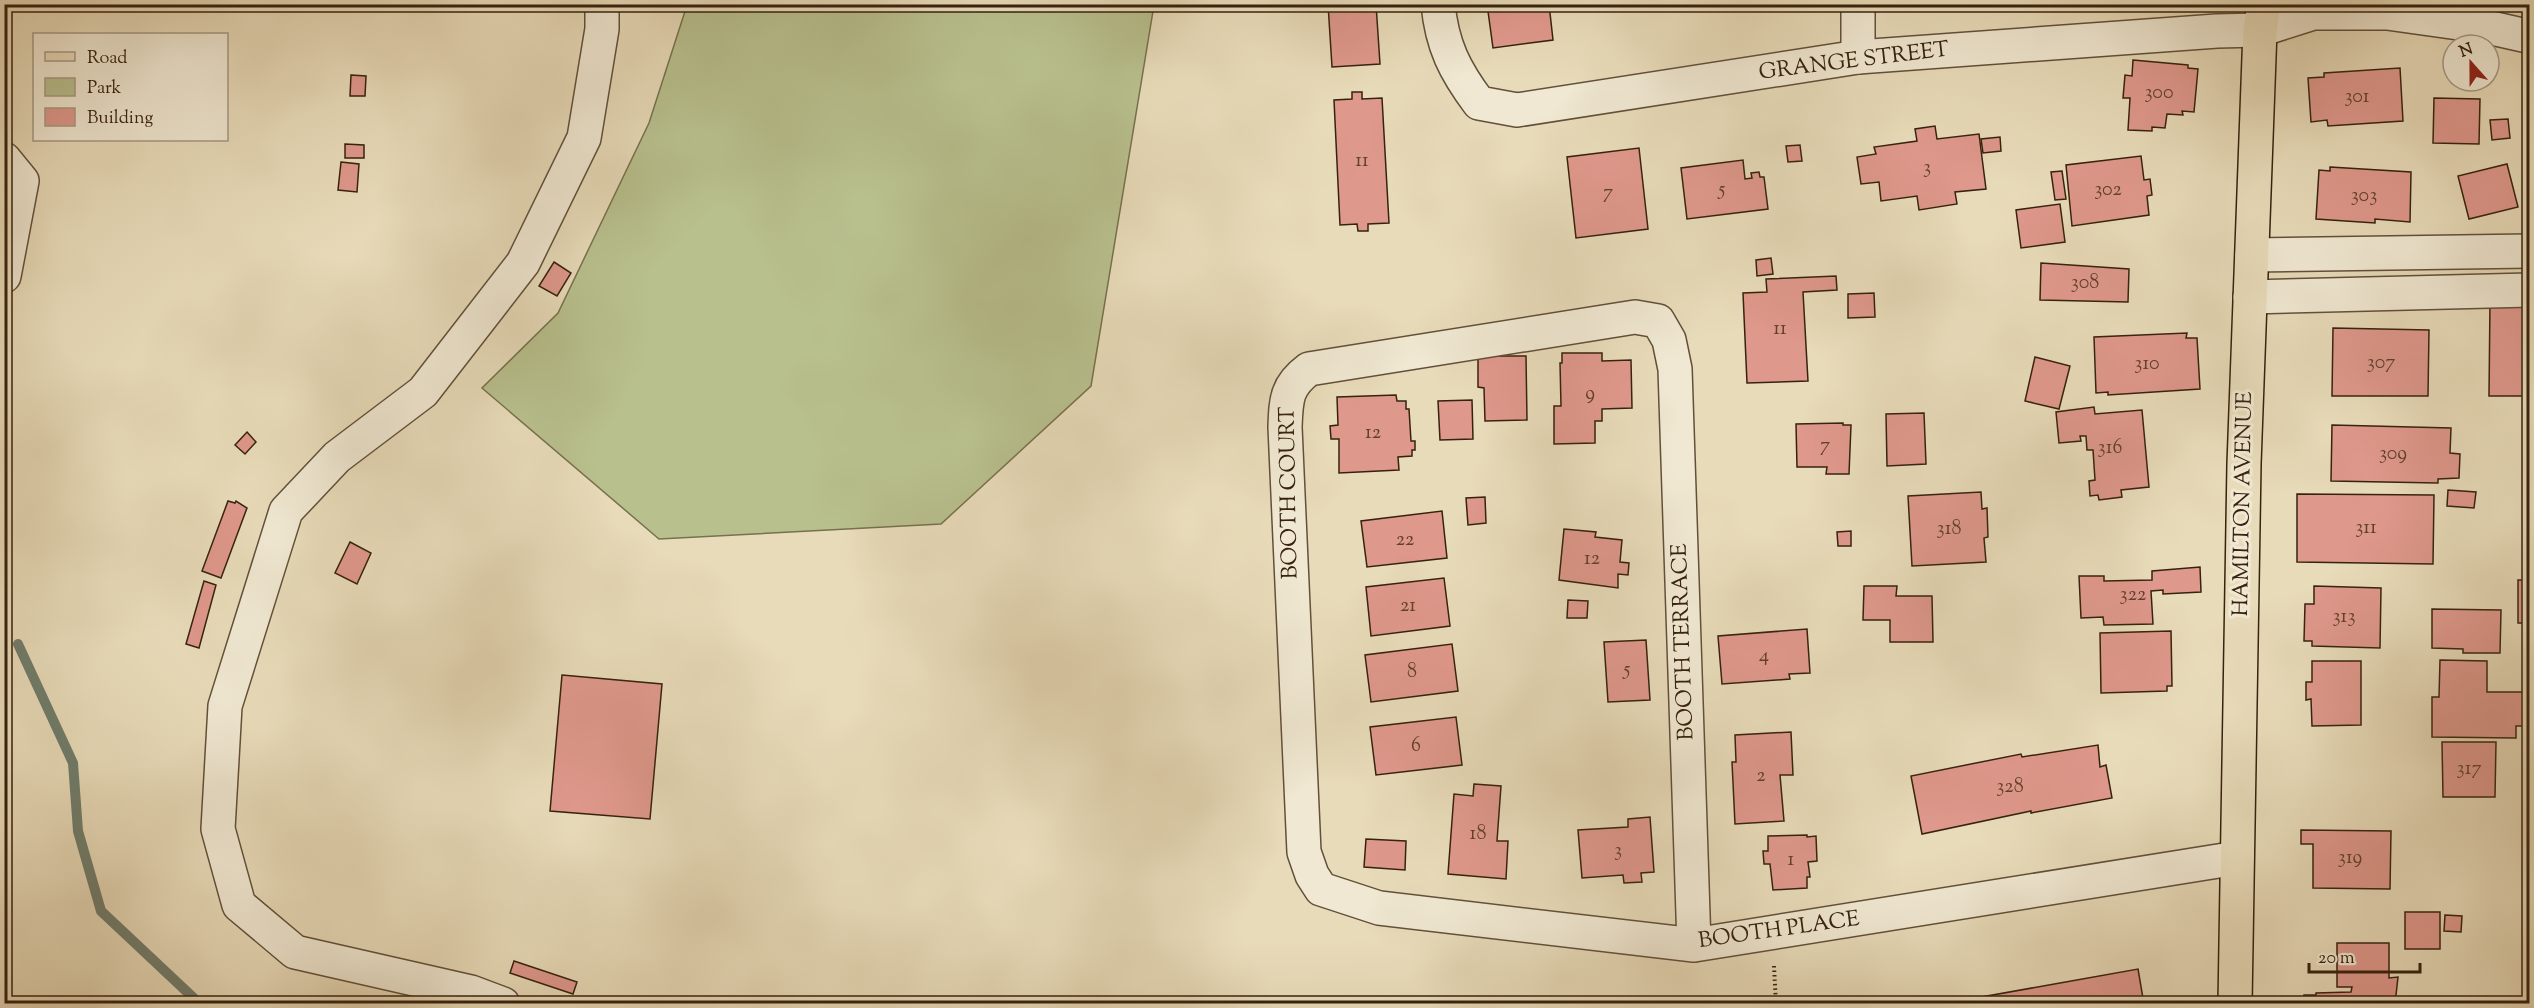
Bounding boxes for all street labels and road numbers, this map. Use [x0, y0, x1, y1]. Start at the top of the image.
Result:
street label: GRANGE STREET [1757, 34, 1952, 90]
street label: HAMILTON AVENUE [2226, 391, 2262, 617]
street label: BOOTH COURT [1272, 406, 1308, 580]
street label: BOOTH TERRACE [1665, 543, 1703, 741]
street label: BOOTH PLACE [1696, 904, 1862, 958]

